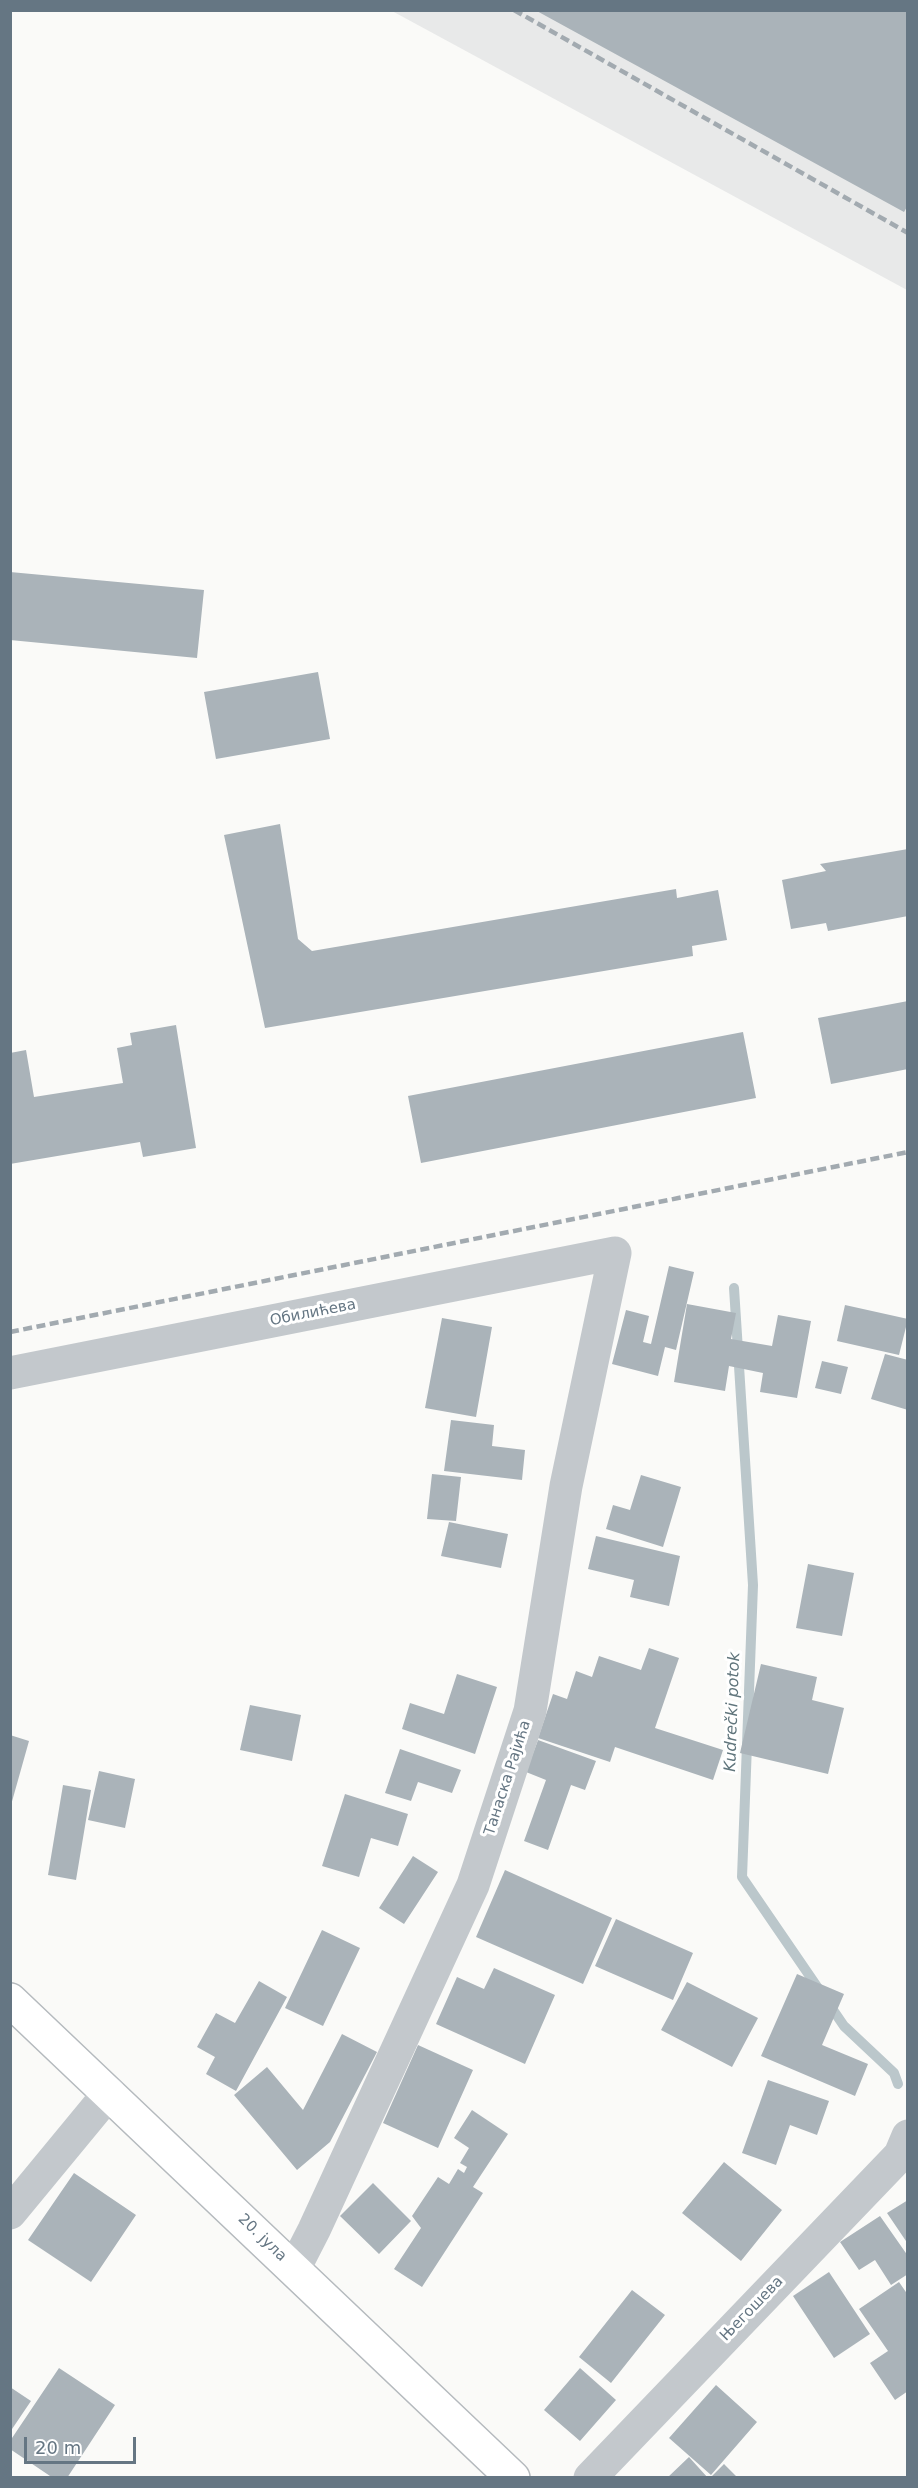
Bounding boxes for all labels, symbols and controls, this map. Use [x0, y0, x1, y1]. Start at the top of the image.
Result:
street label: Обилићева [268, 1296, 358, 1330]
water label: Kudrečki potok [721, 1652, 745, 1772]
street label: Танаска Рајића [481, 1718, 535, 1838]
street label: 20. јула [234, 2211, 290, 2265]
street label: Његошева [717, 2273, 787, 2345]
scale bar [27, 2425, 140, 2463]
text: 20 m [35, 2437, 81, 2458]

